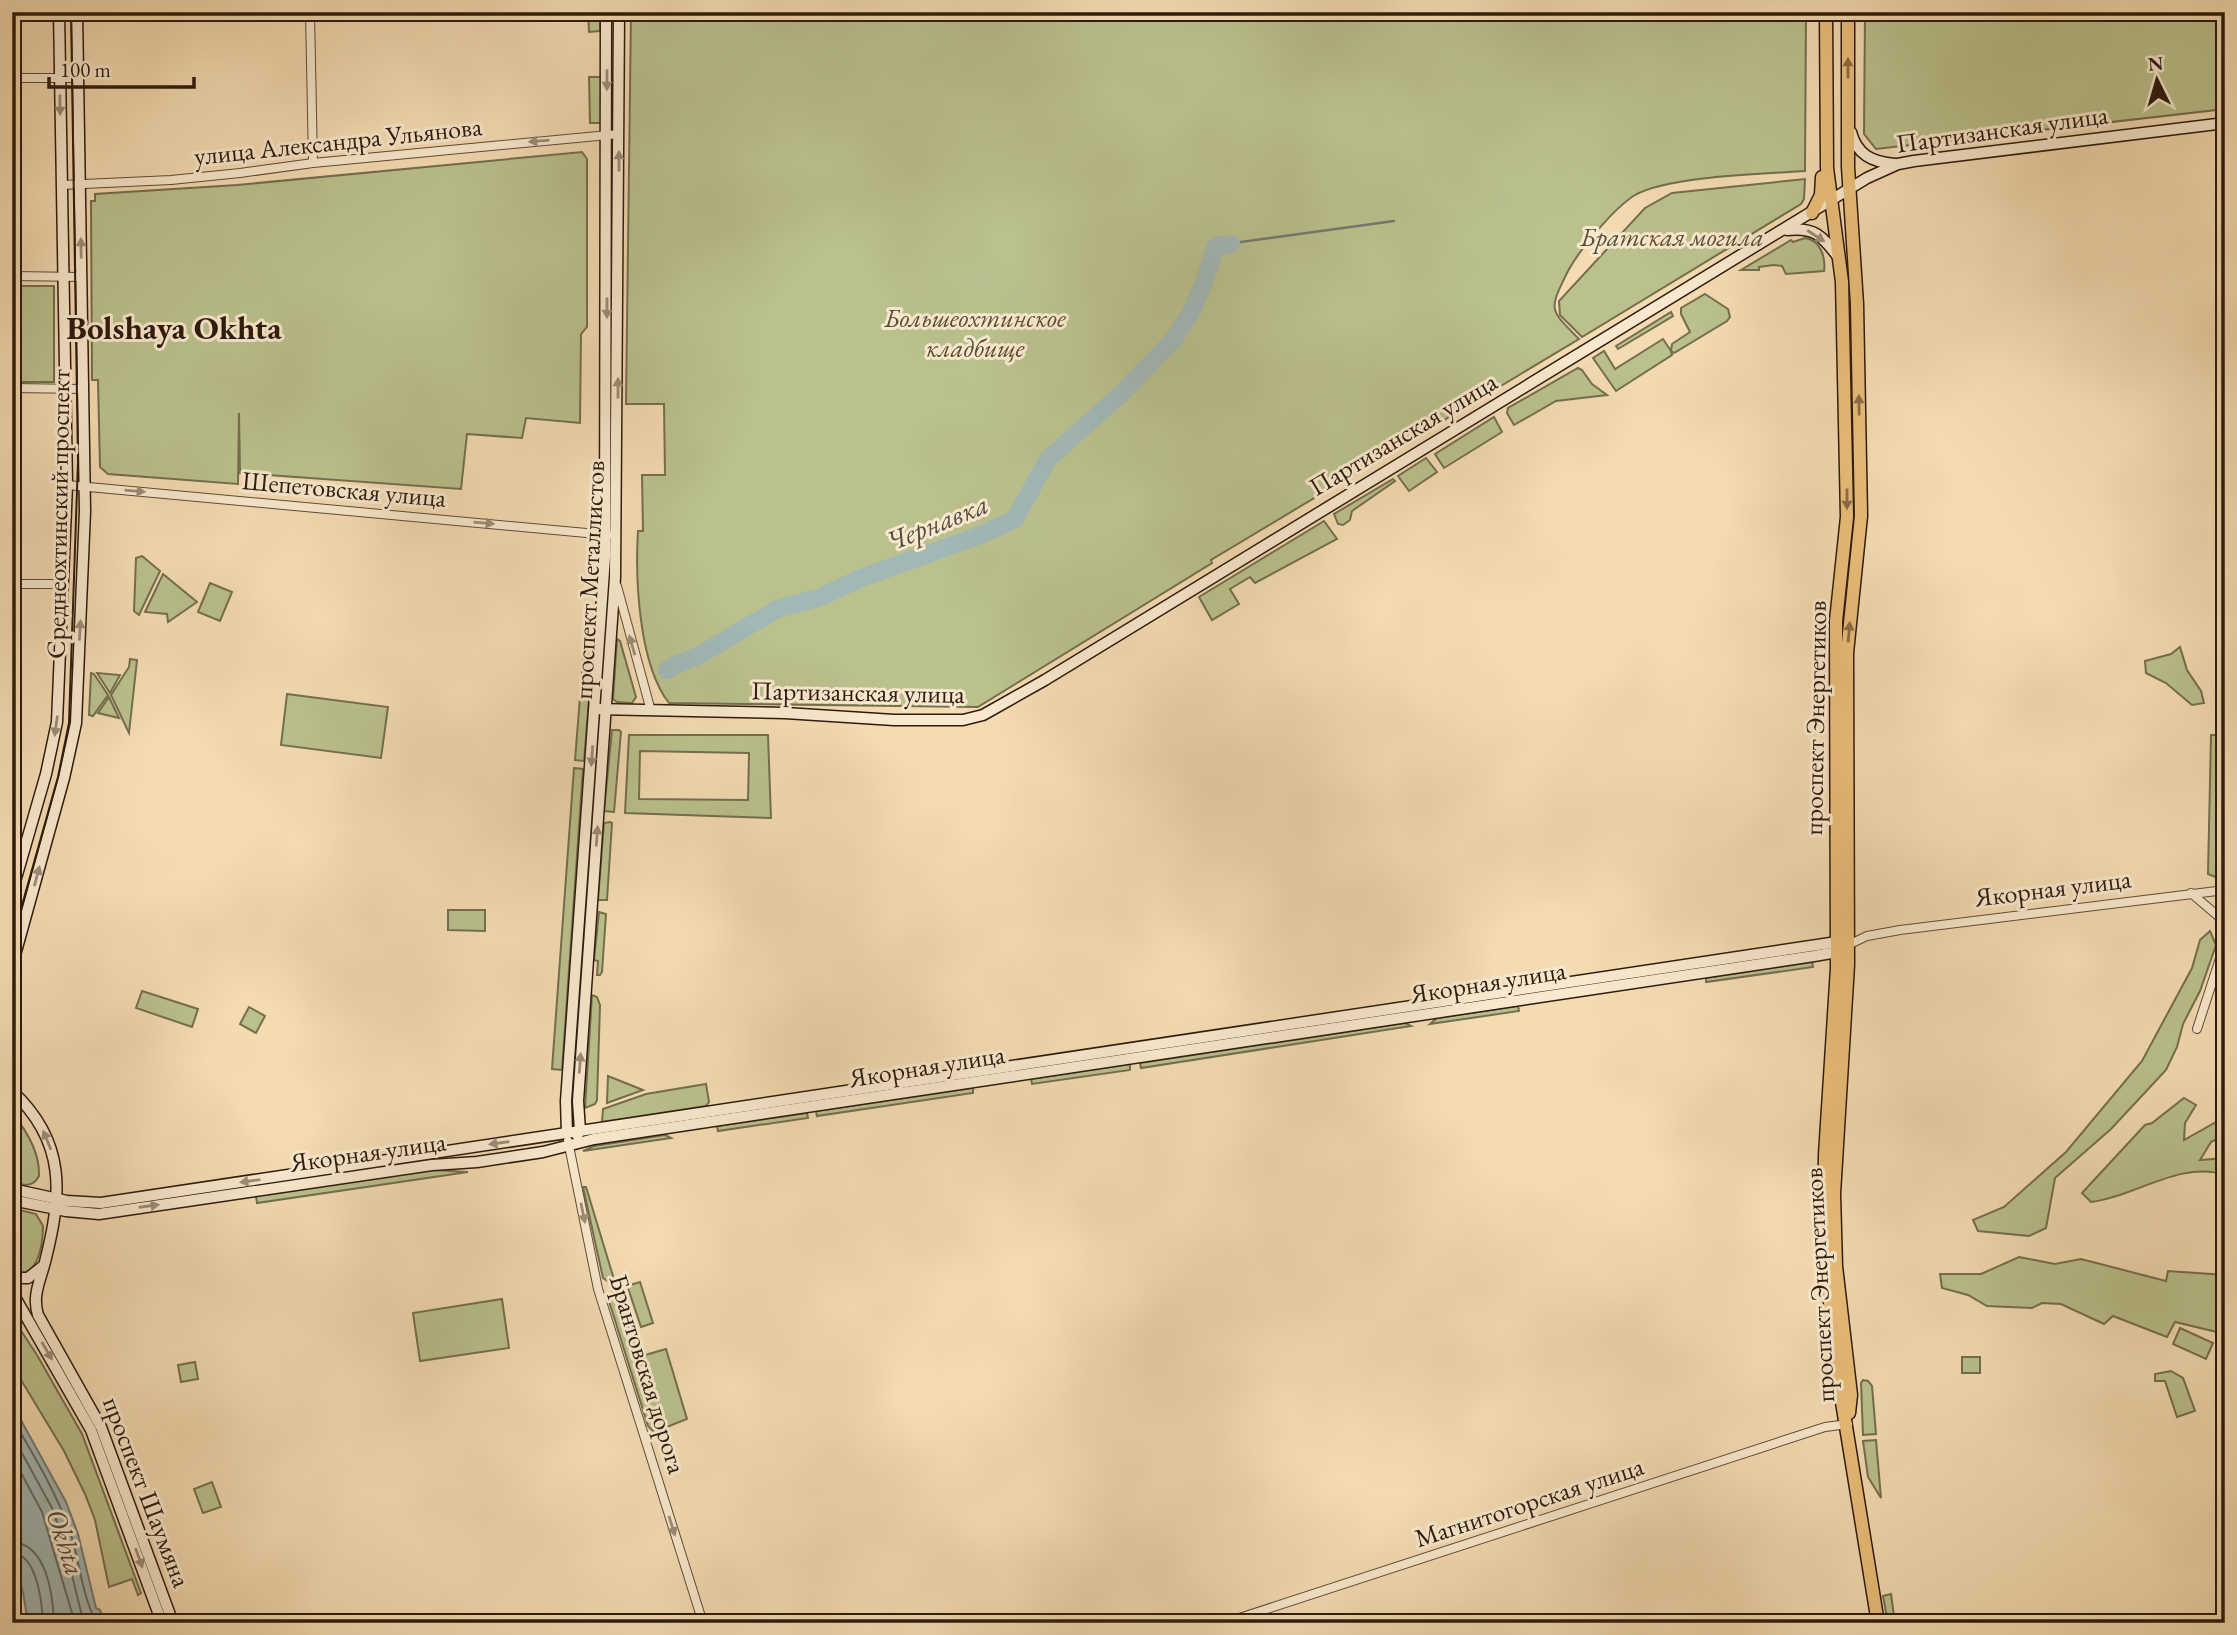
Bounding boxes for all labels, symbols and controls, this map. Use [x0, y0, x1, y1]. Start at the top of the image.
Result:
scale bar [49, 46, 194, 90]
north arrow [2122, 46, 2192, 116]
text: N [2147, 50, 2165, 77]
text: 100 m [60, 56, 111, 83]
one-way arrow [1842, 57, 1854, 79]
one-way arrow [601, 70, 612, 92]
one-way arrow [55, 94, 66, 116]
street label: Партизанская улица [1894, 97, 2111, 161]
street label: улица Александра Ульянова [192, 109, 484, 173]
one-way arrow [528, 136, 550, 147]
one-way arrow [613, 149, 625, 171]
park label: Братская могила [1579, 220, 1764, 254]
one-way arrow [1806, 229, 1826, 242]
one-way arrow [75, 236, 87, 258]
one-way arrow [601, 297, 613, 319]
park label: Большеохтинское кладбище [883, 301, 1067, 365]
district label: Bolshaya Okhta [66, 306, 282, 349]
street label: Партизанская улица [1303, 364, 1504, 504]
street label: Среднеохтинский проспект [38, 369, 78, 659]
one-way arrow [612, 377, 624, 399]
one-way arrow [1853, 394, 1865, 416]
street label: проспект Металлистов [566, 460, 612, 700]
street label: Шепетовская улица [240, 463, 448, 515]
water label: Чернавка [881, 485, 993, 559]
one-way arrow [125, 486, 147, 497]
one-way arrow [1841, 489, 1853, 511]
one-way arrow [473, 518, 495, 529]
street label: проспект Энергетиков [1796, 600, 1834, 836]
one-way arrow [75, 618, 86, 640]
one-way arrow [1844, 621, 1855, 643]
one-way arrow [626, 634, 637, 656]
street label: Партизанская улица [751, 673, 966, 711]
one-way arrow [50, 716, 61, 738]
one-way arrow [586, 745, 597, 767]
one-way arrow [592, 825, 603, 847]
street label: Якорная улица [1972, 861, 2134, 915]
one-way arrow [32, 865, 43, 887]
street label: Якорная улица [1407, 953, 1569, 1011]
street label: Якорная улица [846, 1037, 1008, 1095]
one-way arrow [575, 1052, 586, 1074]
street label: Якорная улица [287, 1124, 449, 1180]
one-way arrow [42, 1129, 53, 1150]
one-way arrow [488, 1138, 510, 1149]
street label: проспект Энергетиков [1796, 1167, 1842, 1403]
one-way arrow [239, 1176, 261, 1187]
one-way arrow [138, 1201, 160, 1212]
one-way arrow [577, 1202, 588, 1224]
street label: Брантовская дорога [602, 1270, 695, 1478]
one-way arrow [41, 1341, 53, 1361]
street label: проспект Шаумяна [95, 1392, 199, 1593]
street label: Магнитогорская улица [1410, 1449, 1648, 1555]
water label: Okhta [38, 1504, 94, 1580]
one-way arrow [667, 1516, 678, 1537]
one-way arrow [134, 1548, 145, 1569]

